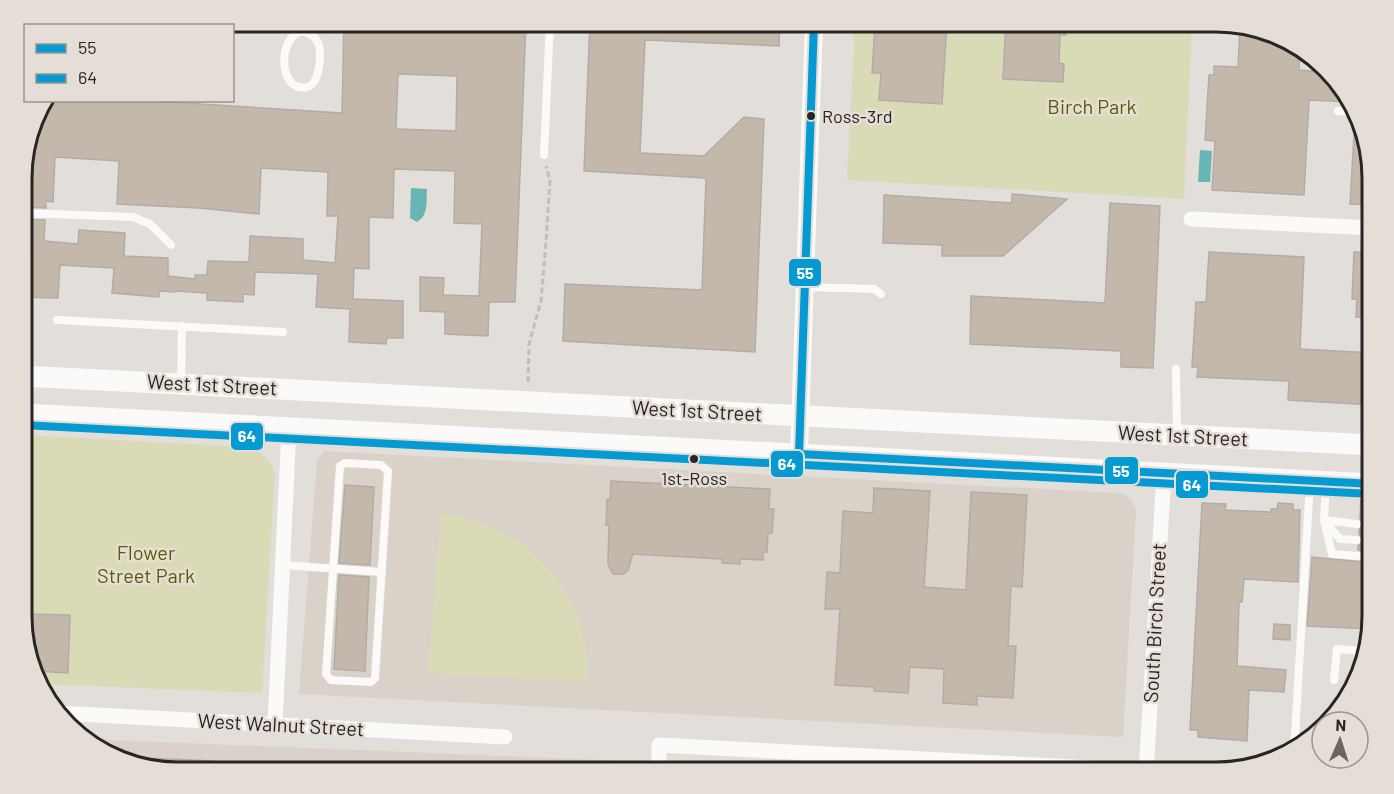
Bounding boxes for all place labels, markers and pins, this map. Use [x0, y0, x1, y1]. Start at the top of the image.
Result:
place label: Ross-3rd [822, 105, 892, 127]
marker: Ross-3rd [805, 110, 817, 122]
marker: 1st-Ross [688, 453, 700, 465]
place label: 1st-Ross [661, 467, 727, 489]

